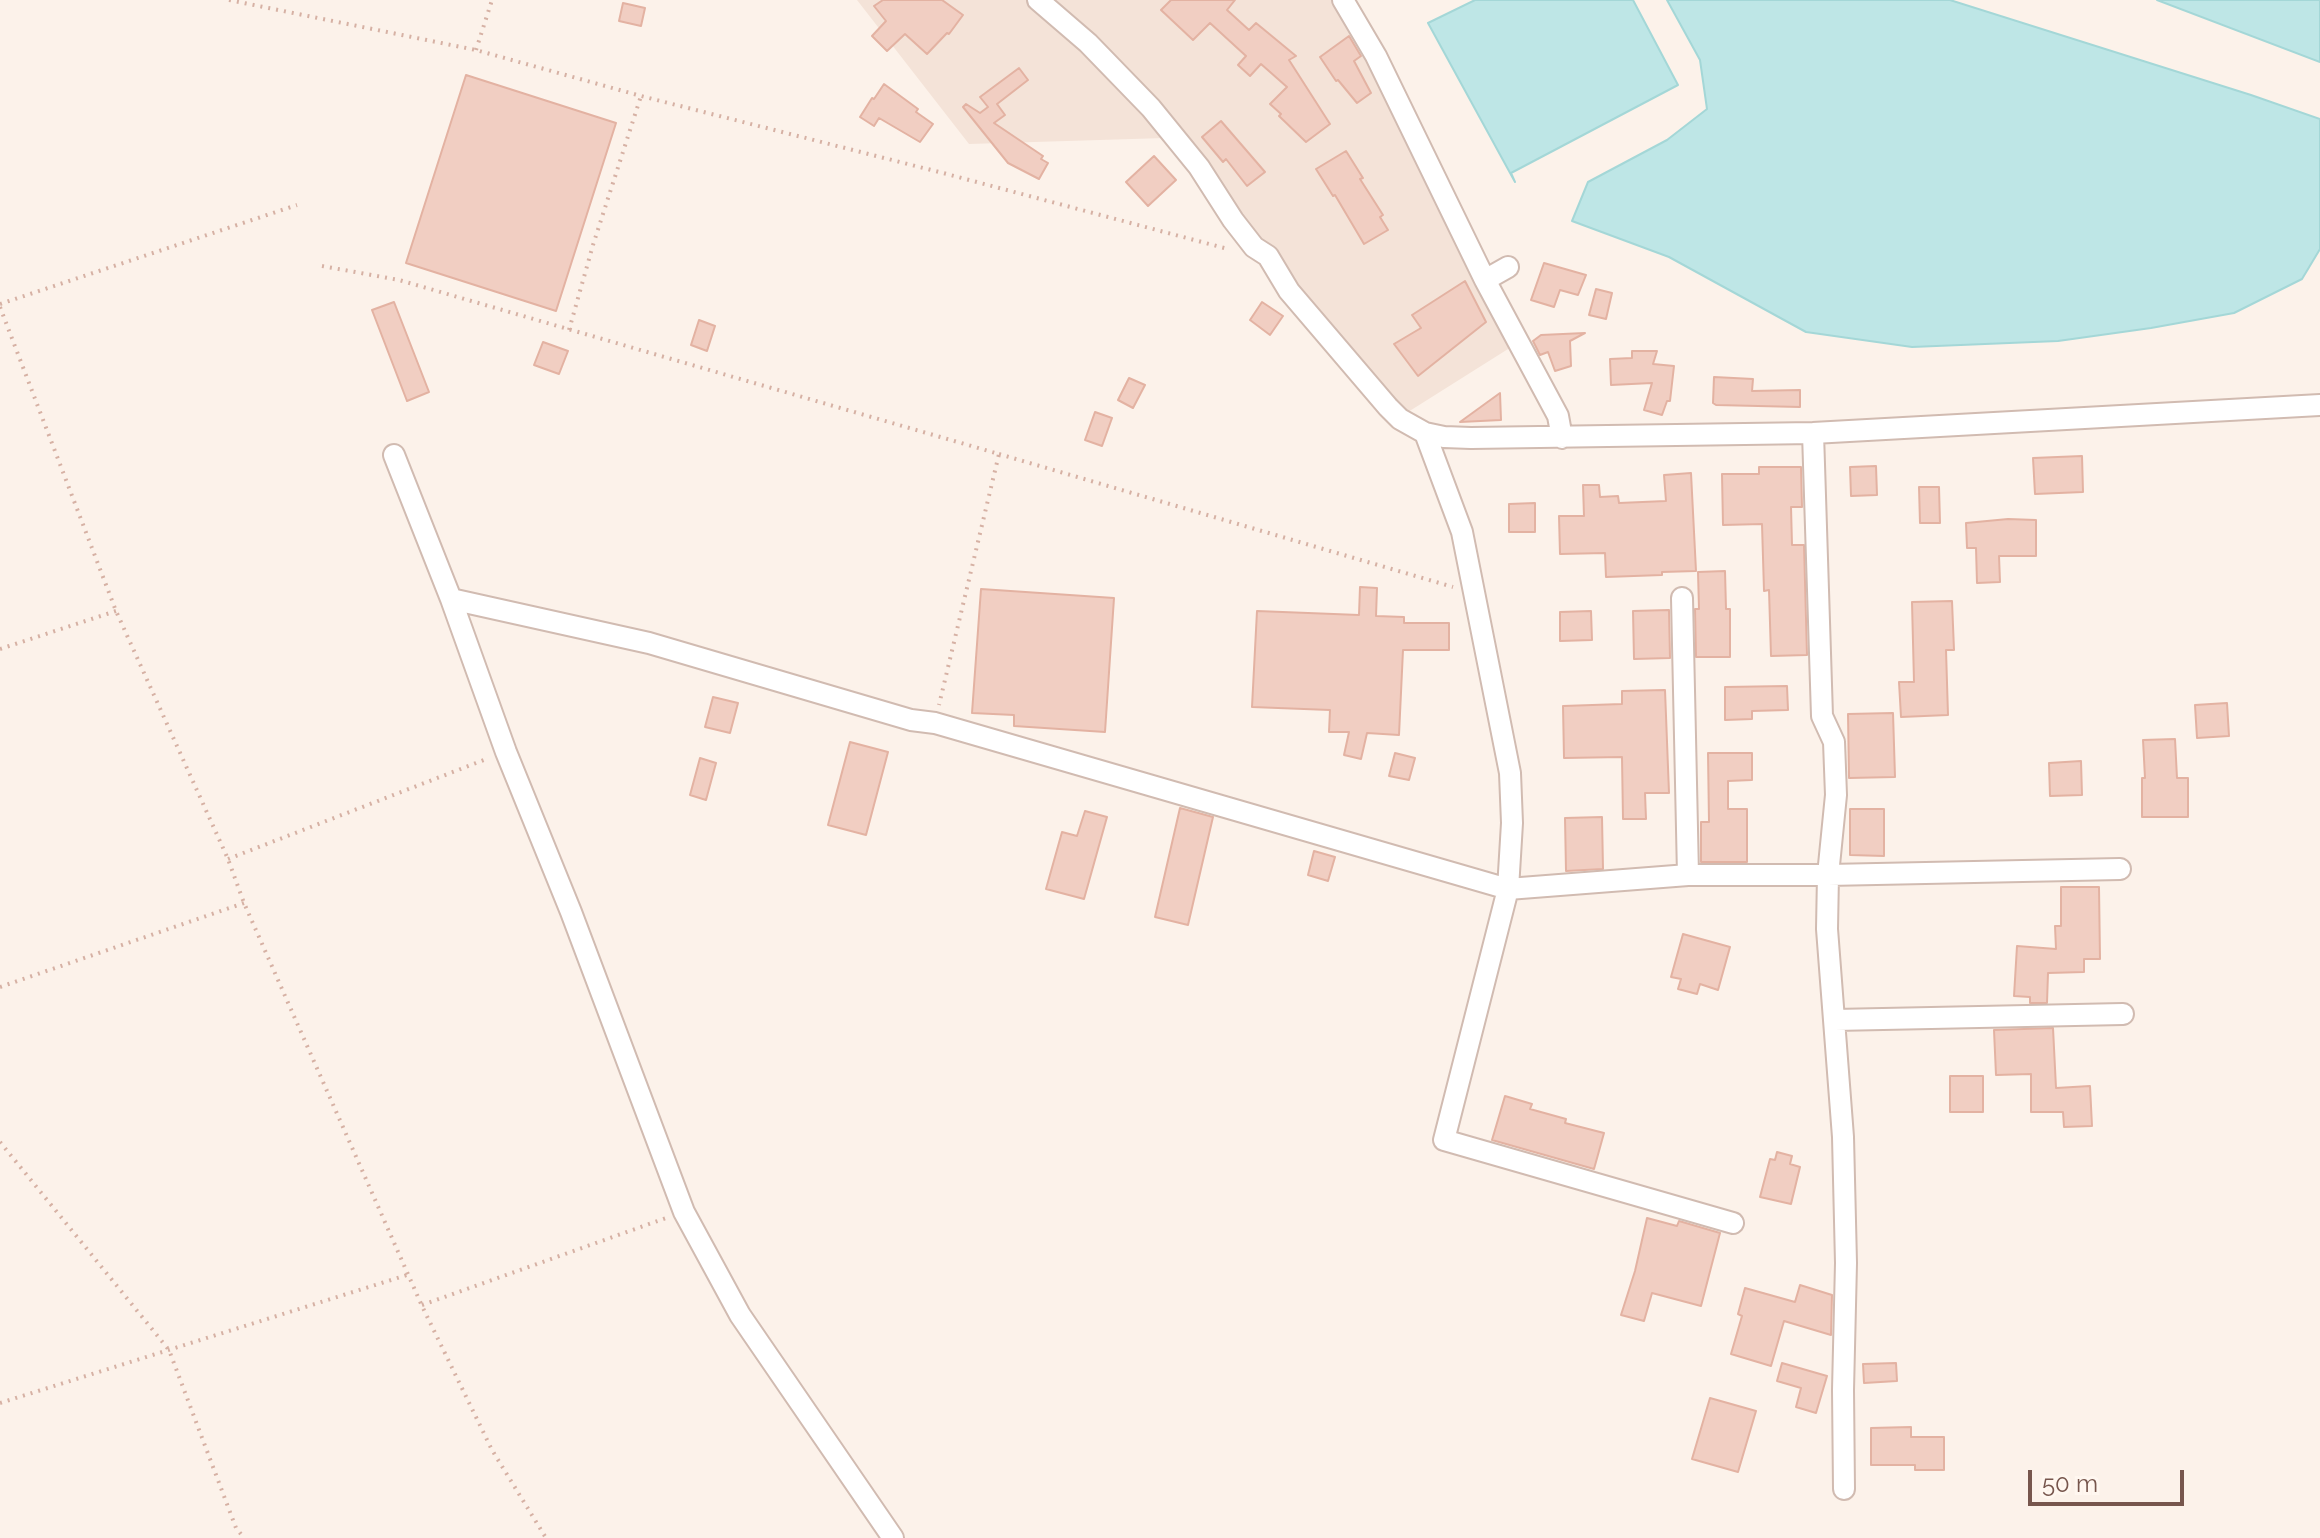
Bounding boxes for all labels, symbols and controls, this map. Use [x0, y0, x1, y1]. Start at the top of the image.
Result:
scale bar [2032, 1454, 2188, 1504]
text: 50 m [2042, 1469, 2098, 1498]

